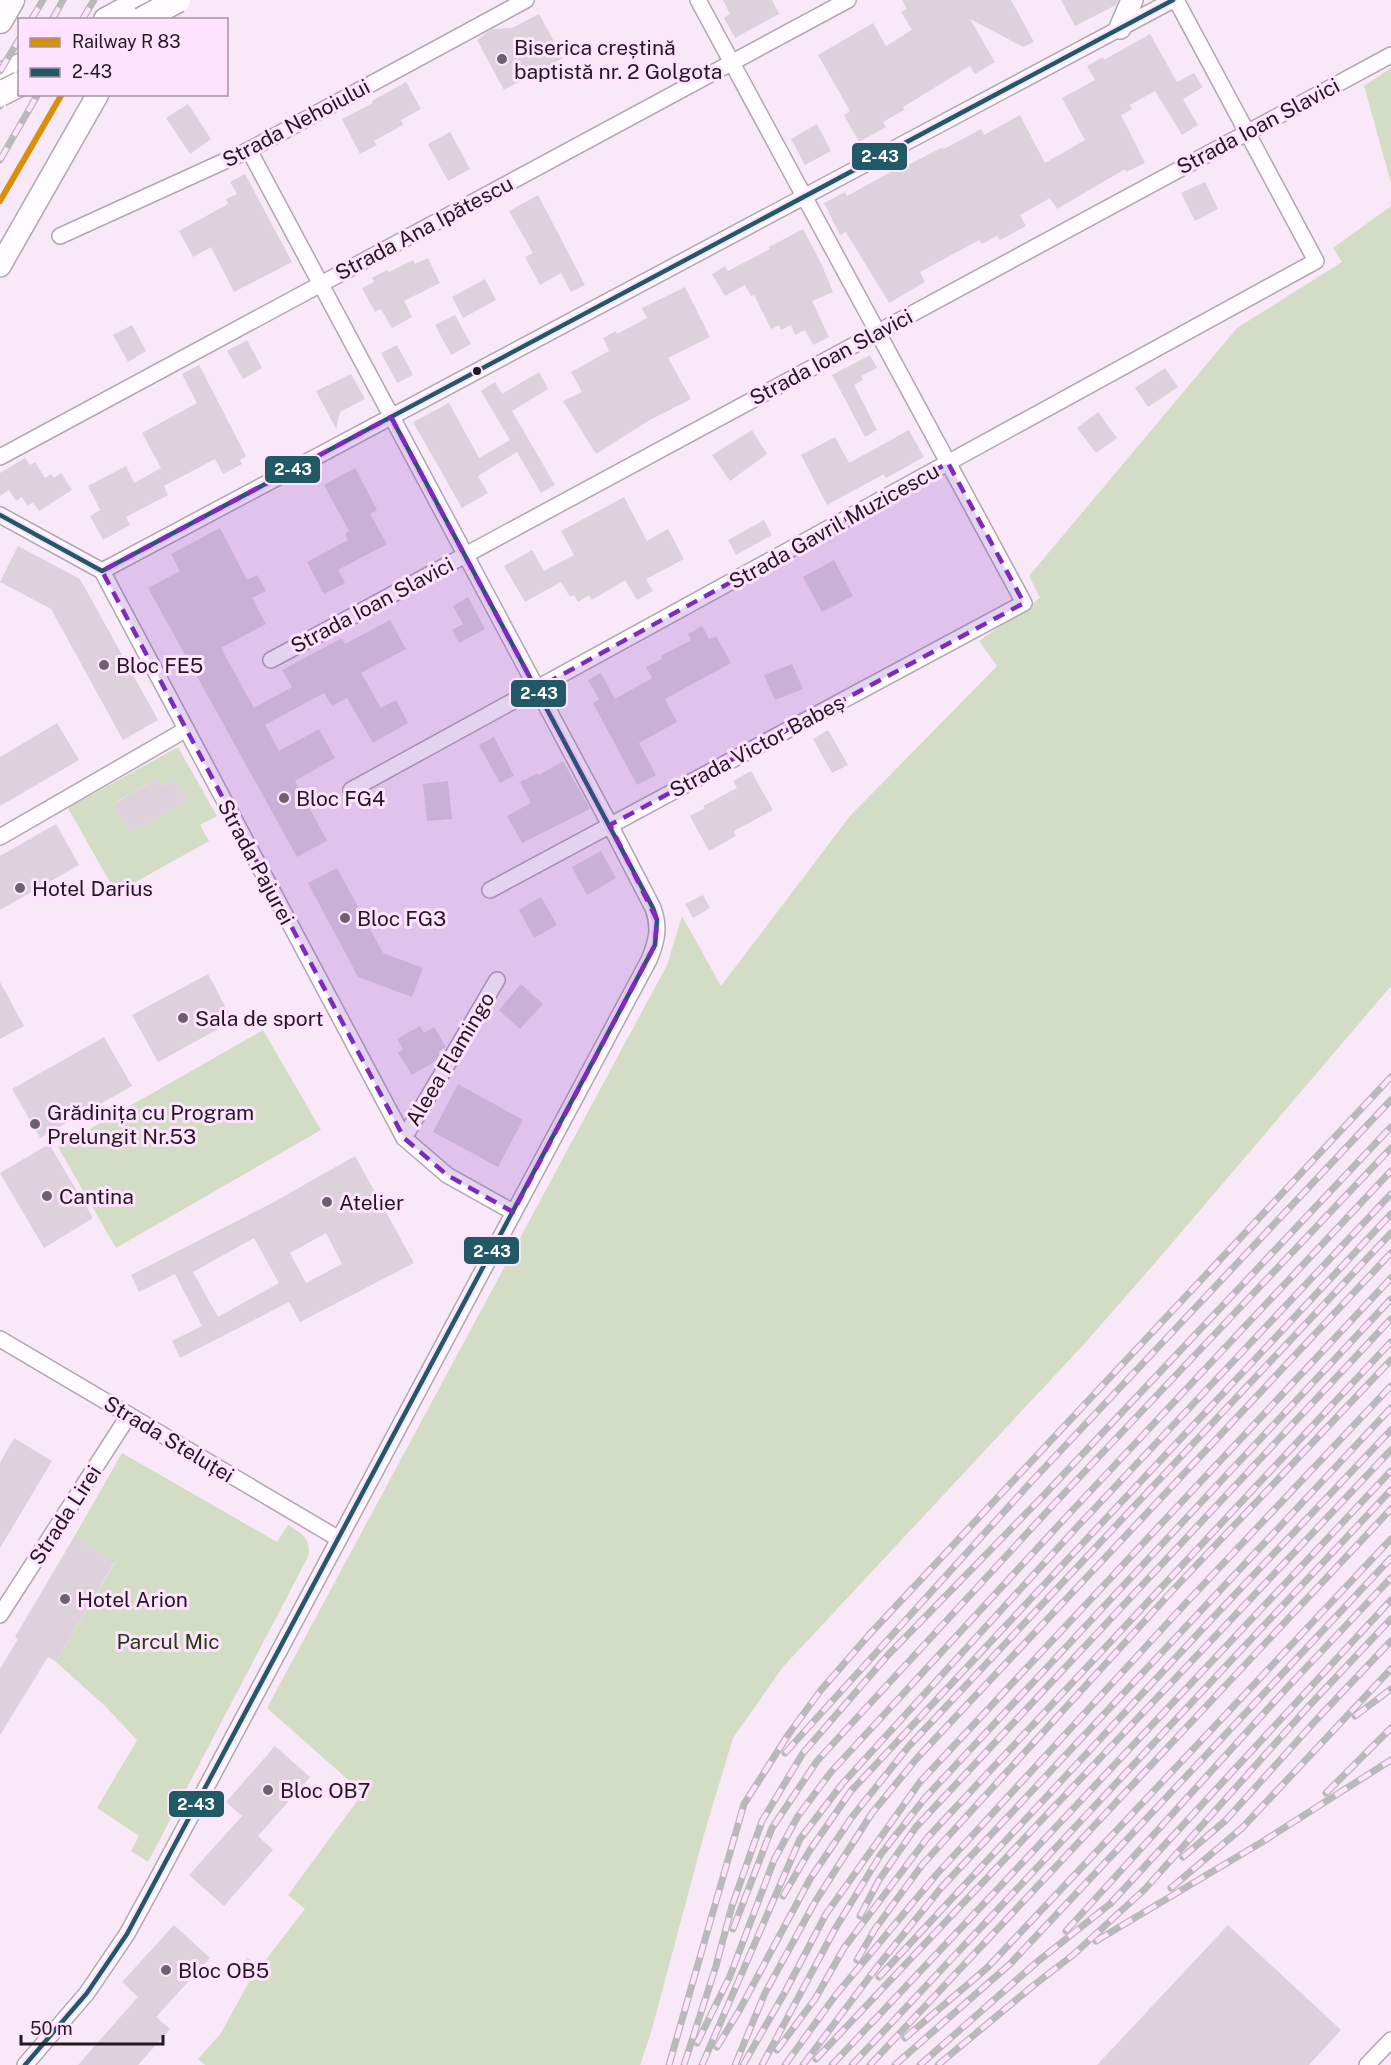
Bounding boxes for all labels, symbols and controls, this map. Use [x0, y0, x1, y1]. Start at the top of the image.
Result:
legend [18, 18, 228, 96]
text: Railway R 83 [72, 31, 180, 52]
place label: Biserica creștină baptistă nr. 2 Golgota [514, 35, 722, 84]
marker: Biserica creștină baptistă nr. 2 Golgota [495, 52, 509, 66]
text: 2-43 [72, 61, 112, 82]
street label: Strada Ioan Slavici [1172, 73, 1344, 179]
street label: Strada Nehoiului [218, 74, 374, 172]
line badge: 2-43 [851, 142, 908, 171]
text: 2-43 [861, 147, 899, 166]
street label: Strada Ana Ipătescu [331, 171, 517, 285]
street label: Strada Ioan Slavici [745, 304, 917, 410]
unlabelled marker [471, 365, 483, 377]
line badge: 2-43 [264, 455, 321, 484]
street label: Strada Gavril Muzicescu [725, 458, 943, 594]
text: 2-43 [274, 460, 312, 479]
street label: Strada Ioan Slavici [286, 552, 458, 658]
place label: Bloc FE5 [116, 653, 203, 678]
marker: Bloc FE5 [97, 658, 111, 672]
line badge: 2-43 [510, 679, 567, 708]
text: 2-43 [520, 684, 558, 703]
street label: Strada Victor Babeș [665, 689, 849, 803]
place label: Bloc FG4 [296, 786, 385, 811]
marker: Bloc FG4 [277, 791, 291, 805]
street label: Strada Pajurei [213, 795, 299, 929]
place label: Hotel Darius [32, 876, 153, 901]
marker: Hotel Darius [13, 881, 27, 895]
place label: Bloc FG3 [357, 906, 446, 931]
marker: Bloc FG3 [338, 911, 352, 925]
street label: Aleea Flamingo [400, 988, 500, 1130]
place label: Sala de sport [195, 1006, 324, 1031]
marker: Sala de sport [176, 1011, 190, 1025]
place label: Grădinița cu Program Prelungit Nr.53 [47, 1100, 254, 1149]
marker: Grădinița cu Program Prelungit Nr.53 [28, 1117, 42, 1131]
place label: Cantina [59, 1184, 134, 1209]
marker: Cantina [40, 1189, 54, 1203]
place label: Atelier [339, 1190, 404, 1215]
marker: Atelier [320, 1195, 334, 1209]
line badge: 2-43 [463, 1236, 520, 1265]
text: 2-43 [473, 1242, 511, 1261]
street label: Strada Steluței [99, 1390, 239, 1488]
street label: Strada Lirei [24, 1461, 106, 1569]
place label: Hotel Arion [77, 1587, 188, 1612]
marker: Hotel Arion [58, 1592, 72, 1606]
park label: Parcul Mic [116, 1629, 220, 1654]
place label: Bloc OB7 [280, 1778, 370, 1803]
marker: Bloc OB7 [261, 1783, 275, 1797]
line badge: 2-43 [168, 1790, 225, 1818]
text: 2-43 [177, 1795, 215, 1814]
place label: Bloc OB5 [178, 1958, 269, 1983]
marker: Bloc OB5 [159, 1963, 173, 1977]
scale bar [21, 2008, 164, 2046]
text: 50 m [30, 2018, 73, 2039]

